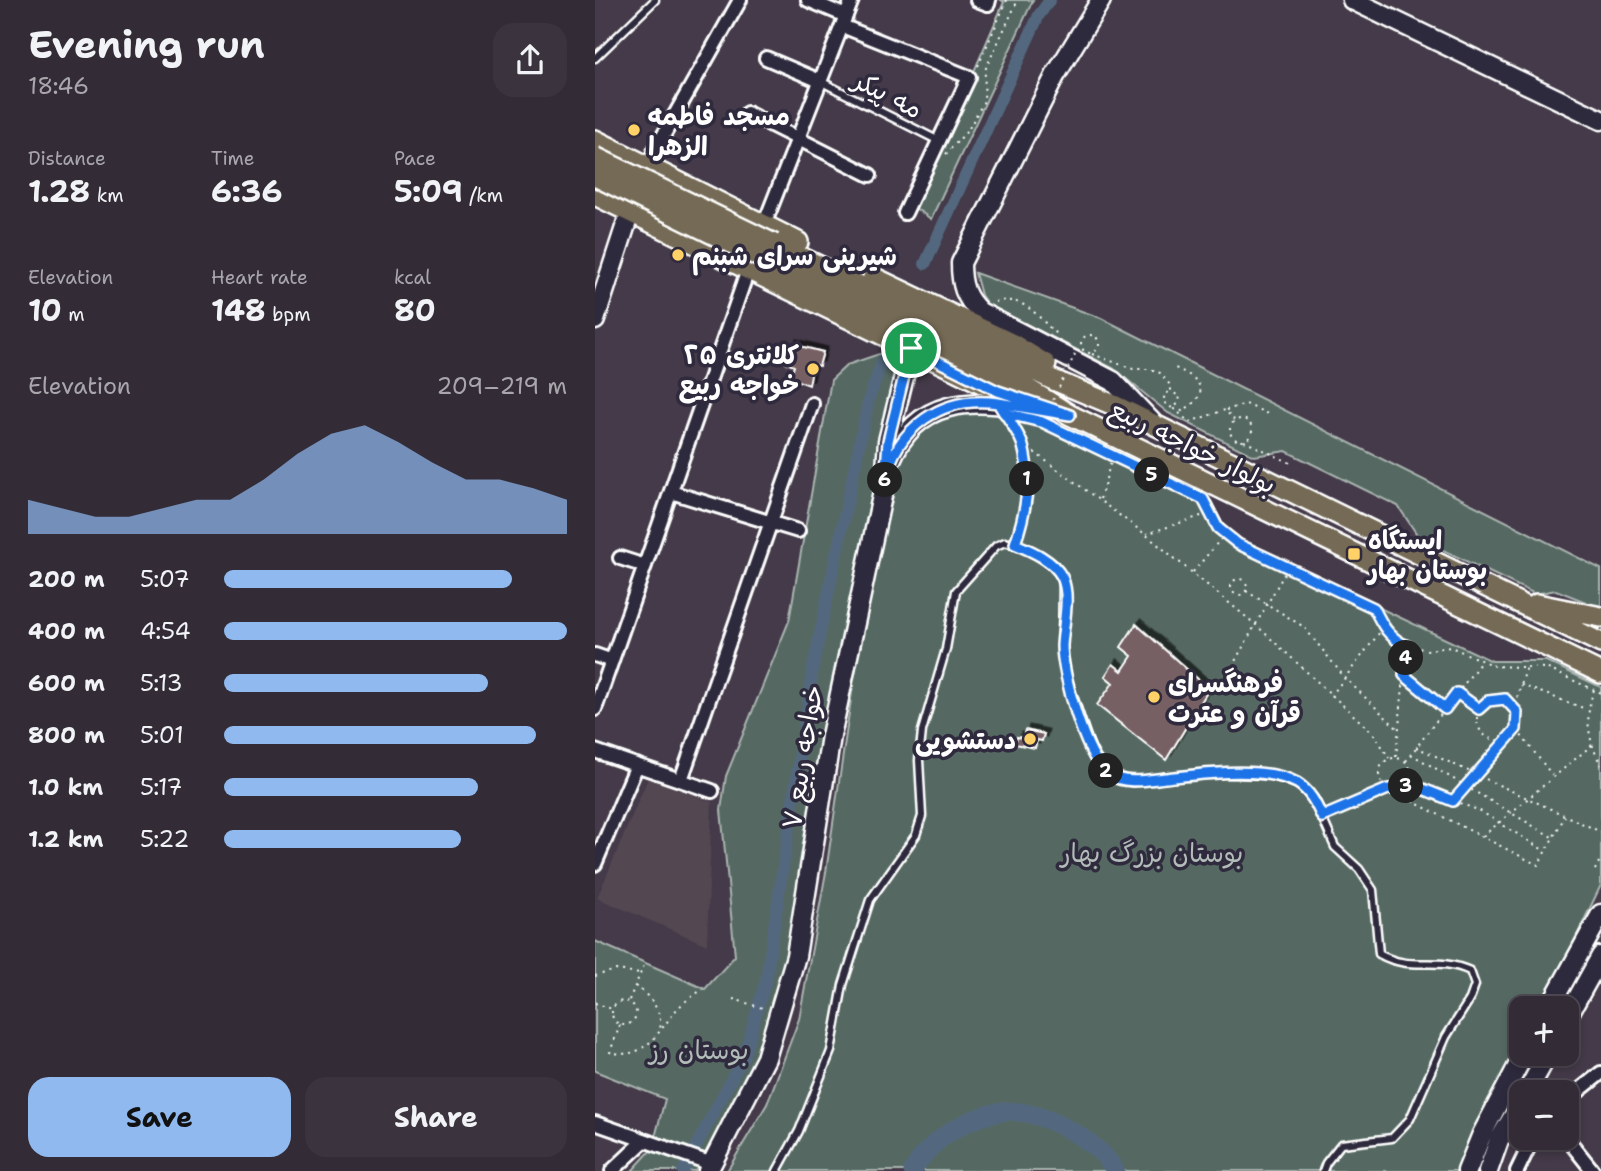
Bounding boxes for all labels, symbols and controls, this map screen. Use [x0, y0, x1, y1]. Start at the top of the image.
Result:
text: Evening run [28, 19, 265, 70]
button: share [493, 23, 567, 97]
street label: مه پیکر [846, 61, 929, 126]
text: 18:46 [28, 71, 89, 101]
place label: مسجد فاطمه الزهرا [648, 98, 790, 163]
marker: مسجد فاطمه الزهرا [626, 122, 642, 138]
text: Distance [28, 146, 106, 171]
text: Time [211, 146, 255, 171]
text: Pace [394, 146, 436, 171]
text: 1.28 [28, 171, 90, 212]
text: 6:36 [211, 171, 282, 212]
text: 5:09 [394, 171, 463, 212]
text: km [90, 183, 124, 208]
text: /km [463, 183, 503, 208]
place label: شیرینی سرای شبنم [692, 238, 897, 276]
marker: شیرینی سرای شبنم [670, 247, 686, 263]
text: Elevation [28, 265, 113, 290]
text: Heart rate [211, 265, 308, 290]
text: kcal [394, 265, 431, 290]
text: 10 [28, 290, 62, 331]
text: 148 [211, 290, 266, 331]
text: 80 [394, 290, 436, 331]
text: m [62, 302, 85, 327]
text: bpm [266, 302, 311, 327]
pin [881, 318, 941, 378]
icon: arrive [892, 329, 930, 367]
place label: کلانتری ٢۵ خواجه ربیع [678, 337, 799, 404]
marker: کلانتری ٢۵ خواجه ربیع [805, 361, 821, 377]
text: Elevation [28, 371, 131, 401]
text: 209–219 m [437, 371, 567, 401]
street label: بولوار خواجه ربیع [1103, 391, 1282, 503]
pin: 5 [1135, 458, 1169, 492]
pin: 6 [867, 462, 903, 498]
pin: 1 [1009, 462, 1045, 496]
text: 5 [1146, 462, 1157, 487]
text: 1 [1022, 466, 1031, 491]
text: 6 [878, 467, 891, 492]
place label: ایستگاه بوستان بهار [1366, 522, 1487, 587]
marker: ایستگاه بوستان بهار [1346, 546, 1362, 562]
text: 200 m [28, 564, 105, 594]
text: 5:07 [140, 564, 190, 594]
text: 400 m [28, 616, 105, 646]
text: 4:54 [140, 616, 191, 646]
pin: 4 [1389, 640, 1423, 676]
text: 4 [1399, 645, 1412, 670]
place label: فرهنگسرای قرآن و عترت [1168, 665, 1301, 730]
text: 600 m [28, 668, 105, 698]
text: 5:13 [140, 668, 183, 698]
street label: خواجه ربیع ۷ [773, 683, 833, 832]
marker: فرهنگسرای قرآن و عترت [1146, 689, 1162, 705]
text: 800 m [28, 720, 105, 750]
text: 5:01 [140, 720, 184, 750]
place label: دستشویی [915, 722, 1016, 757]
marker: دستشویی [1022, 731, 1038, 747]
pin: 2 [1089, 754, 1123, 788]
text: 2 [1099, 758, 1112, 783]
pin: 3 [1389, 768, 1423, 804]
text: 1.0 km [28, 772, 103, 802]
text: 5:17 [140, 772, 182, 802]
text: 3 [1399, 773, 1412, 798]
text: 1.2 km [28, 824, 104, 854]
text: 5:22 [140, 824, 189, 854]
park label: بوستان بزرگ بهار [1059, 835, 1243, 870]
map controls [1509, 996, 1579, 1150]
button: + [1509, 996, 1579, 1066]
park label: بوستان رز [647, 1032, 749, 1067]
button: Save [28, 1077, 291, 1157]
button: Share [305, 1077, 567, 1157]
button: − [1509, 1080, 1579, 1150]

